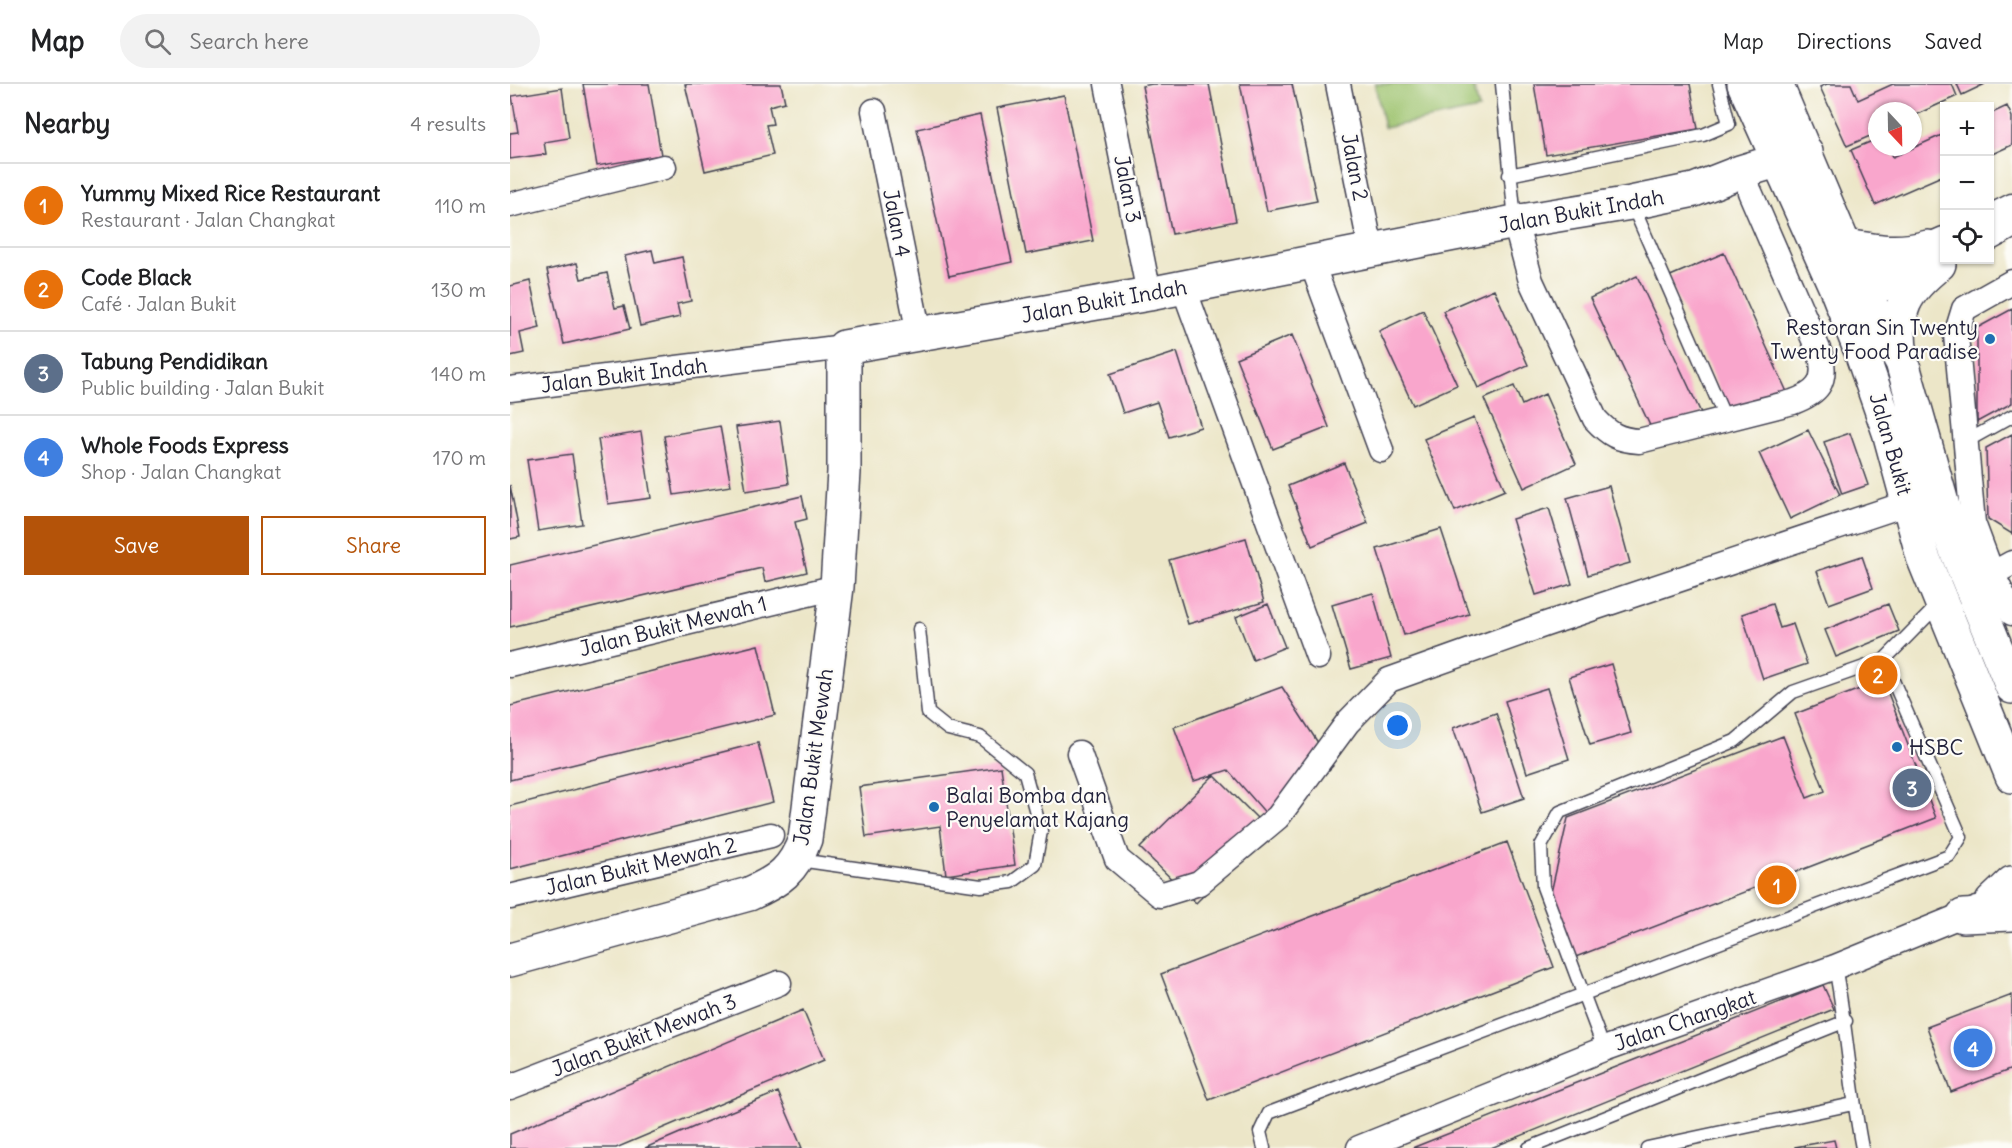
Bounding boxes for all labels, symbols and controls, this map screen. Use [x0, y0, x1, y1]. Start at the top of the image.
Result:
search box [120, 14, 540, 68]
text: Map [30, 23, 84, 59]
icon: search [141, 25, 174, 58]
text: Search here [189, 27, 309, 55]
text: Map [1723, 28, 1764, 55]
text: Directions [1797, 28, 1891, 55]
text: Saved [1924, 28, 1982, 55]
north arrow [1868, 102, 1922, 156]
map controls [1940, 102, 1994, 264]
button: + [1940, 102, 1994, 156]
text: Nearby [24, 107, 110, 140]
text: 4 results [410, 111, 486, 136]
street label: Jalan 2 [1335, 131, 1375, 203]
street label: Jalan 3 [1108, 153, 1148, 225]
button: − [1940, 156, 1994, 210]
text: Yummy Mixed Rice Restaurant [81, 179, 380, 207]
street label: Jalan Bukit Indah [1496, 183, 1666, 239]
street label: Jalan 4 [877, 187, 917, 259]
text: 1 [40, 193, 47, 218]
text: 110 m [435, 193, 486, 218]
text: Restaurant · Jalan Changkat [81, 207, 335, 232]
button: locate [1940, 210, 1994, 264]
text: Code Black [81, 263, 192, 291]
street label: Jalan Bukit Indah [1019, 273, 1189, 329]
text: 2 [38, 277, 49, 302]
text: 130 m [431, 277, 486, 302]
text: Café · Jalan Bukit [81, 291, 236, 316]
place label: Restoran Sin Twenty Twenty Food Paradise [1770, 314, 1978, 365]
marker: Restoran Sin Twenty Twenty Food Paradise [1983, 332, 1997, 346]
text: Tabung Pendidikan [81, 347, 268, 375]
street label: Jalan Bukit Indah [539, 351, 709, 399]
text: 3 [38, 361, 49, 386]
text: 140 m [431, 361, 486, 386]
text: Public building · Jalan Bukit [81, 375, 324, 400]
street label: Jalan Bukit [1864, 390, 1918, 498]
text: Whole Foods Express [81, 431, 289, 459]
text: 4 [38, 445, 49, 470]
text: 170 m [433, 445, 486, 470]
text: Shop · Jalan Changkat [81, 459, 281, 484]
button: Save [24, 516, 249, 575]
button: Share [261, 516, 486, 575]
street label: Jalan Bukit Mewah 1 [577, 590, 769, 662]
pin: 2 [1858, 652, 1898, 698]
street label: Jalan Bukit Mewah [787, 667, 839, 847]
your location [1383, 711, 1412, 740]
place label: HSBC [1909, 734, 1964, 761]
marker: HSBC [1890, 740, 1904, 754]
pin: 3 [1892, 766, 1932, 810]
place label: Balai Bomba dan Penyelamat Kajang [946, 782, 1129, 833]
marker: Balai Bomba dan Penyelamat Kajang [927, 800, 941, 814]
street label: Jalan Bukit Mewah 2 [543, 831, 739, 901]
pin: 1 [1758, 862, 1796, 908]
street label: Jalan Changkat [1611, 983, 1759, 1057]
street label: Jalan Bukit Mewah 3 [548, 987, 740, 1083]
pin: 4 [1954, 1026, 1992, 1070]

